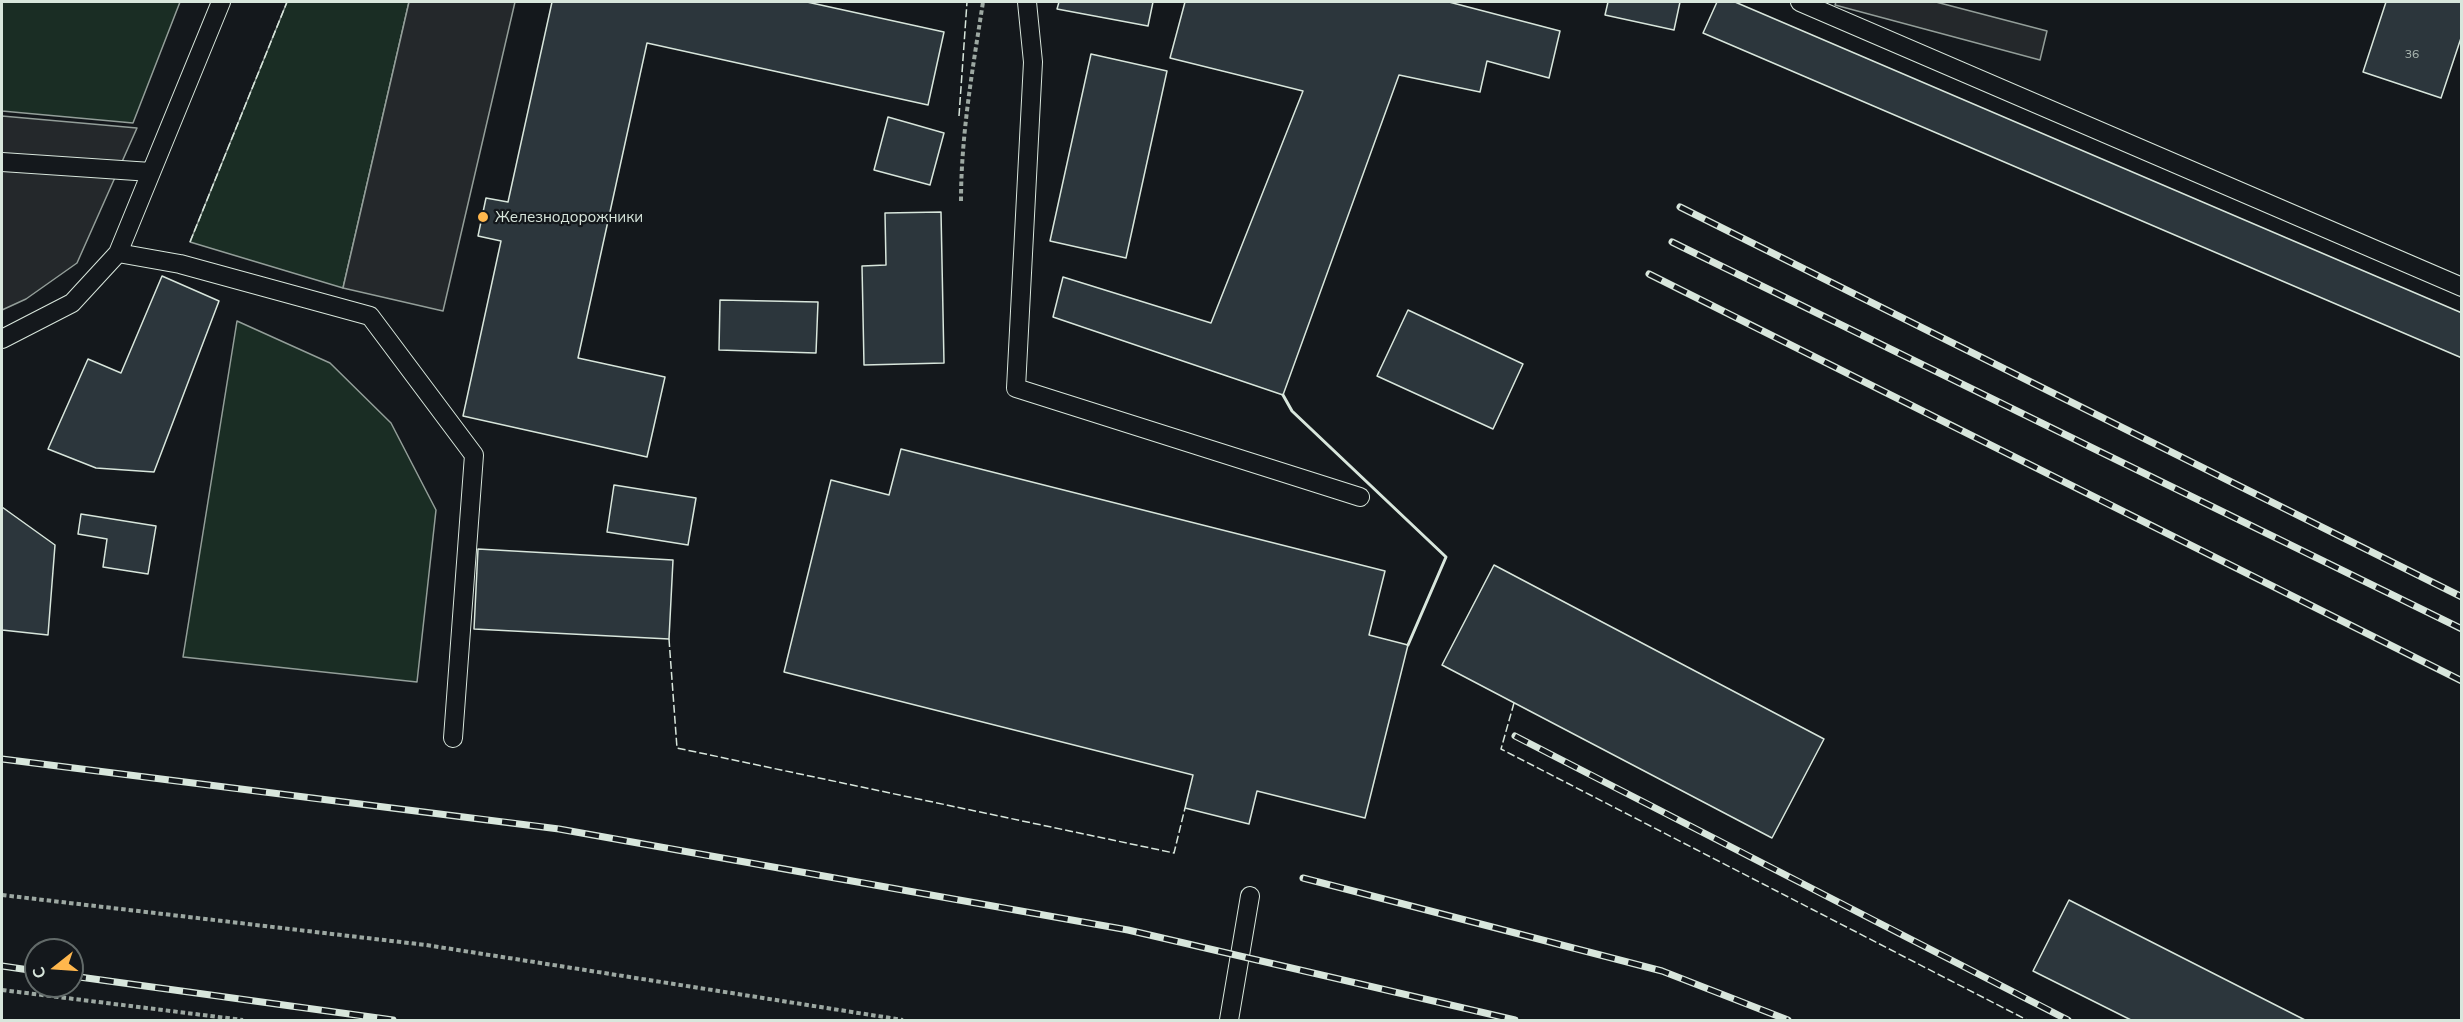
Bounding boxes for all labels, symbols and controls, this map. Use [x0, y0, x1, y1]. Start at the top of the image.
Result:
house number: 36 [2405, 47, 2419, 61]
place label: Железнодорожники [495, 208, 643, 226]
marker: Железнодорожники [476, 210, 490, 224]
north arrow [24, 938, 84, 998]
text: С [28, 965, 50, 981]

